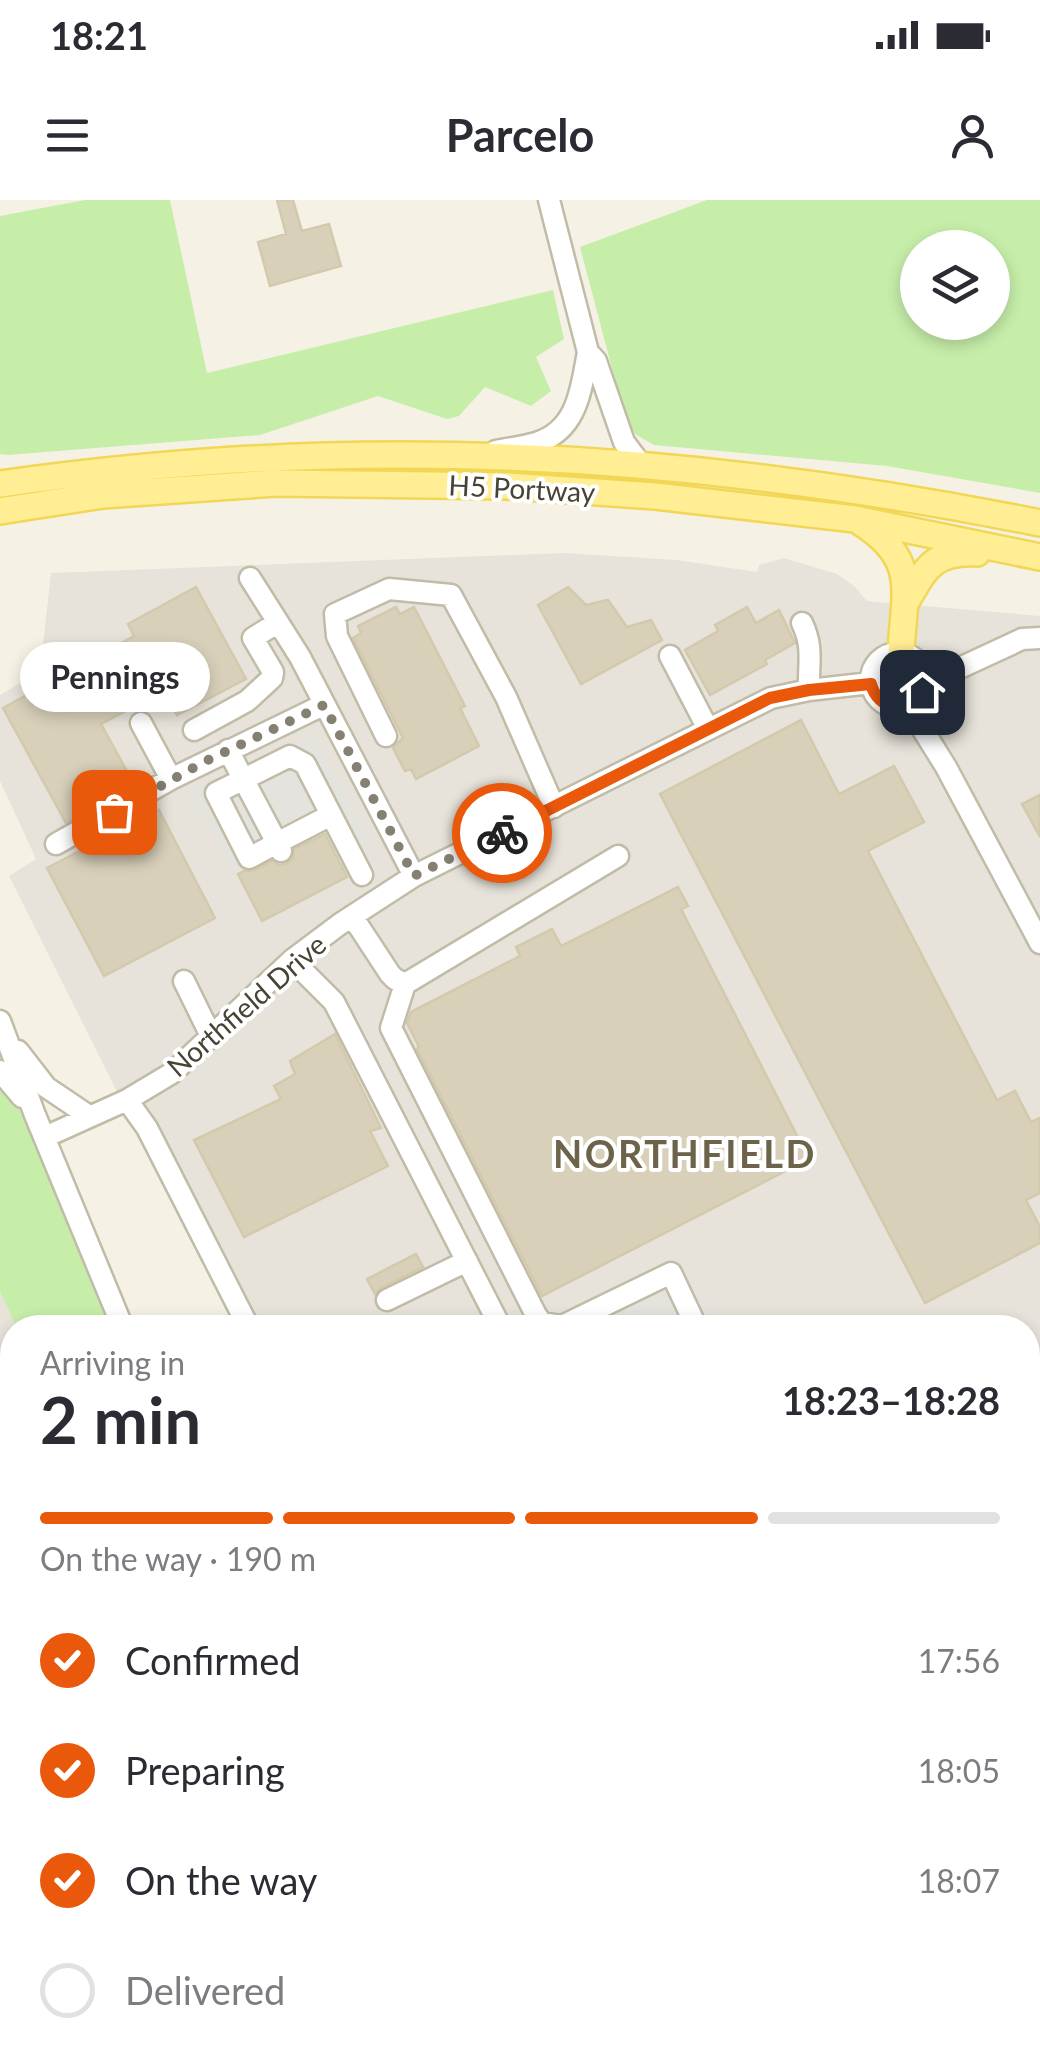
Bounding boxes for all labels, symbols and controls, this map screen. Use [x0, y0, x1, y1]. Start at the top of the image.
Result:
text: 18:21 [50, 12, 148, 58]
icon: menu [40, 108, 95, 163]
text: Parcelo [446, 108, 594, 162]
icon: person [945, 108, 1000, 163]
map controls [900, 230, 1010, 340]
button: layers [900, 230, 1010, 340]
street label: H5 Portway [448, 467, 597, 509]
callout: Pennings [19, 642, 209, 712]
pin [880, 650, 965, 735]
text: Pennings [50, 657, 180, 696]
icon: home [895, 665, 950, 720]
pin [72, 770, 157, 855]
courier [452, 783, 552, 883]
icon: bag [87, 785, 142, 840]
icon: bike [475, 806, 530, 861]
street label: Northfield Drive [160, 927, 332, 1083]
district label: NORTHFIELD [553, 1130, 817, 1176]
text: Arriving in [40, 1343, 185, 1382]
text: 18:23–18:28 [782, 1377, 1000, 1423]
text: 2 min [40, 1380, 201, 1458]
text: On the way · 190 m [40, 1539, 316, 1578]
icon: check [40, 1633, 95, 1688]
text: Confirmed [125, 1637, 301, 1683]
text: 17:56 [918, 1641, 1000, 1680]
icon: check [40, 1743, 95, 1798]
text: Preparing [125, 1747, 285, 1793]
text: 18:05 [918, 1751, 1000, 1790]
icon: check [40, 1853, 95, 1908]
text: On the way [125, 1857, 317, 1903]
text: 18:07 [918, 1861, 1000, 1900]
text: Delivered [125, 1967, 285, 2013]

